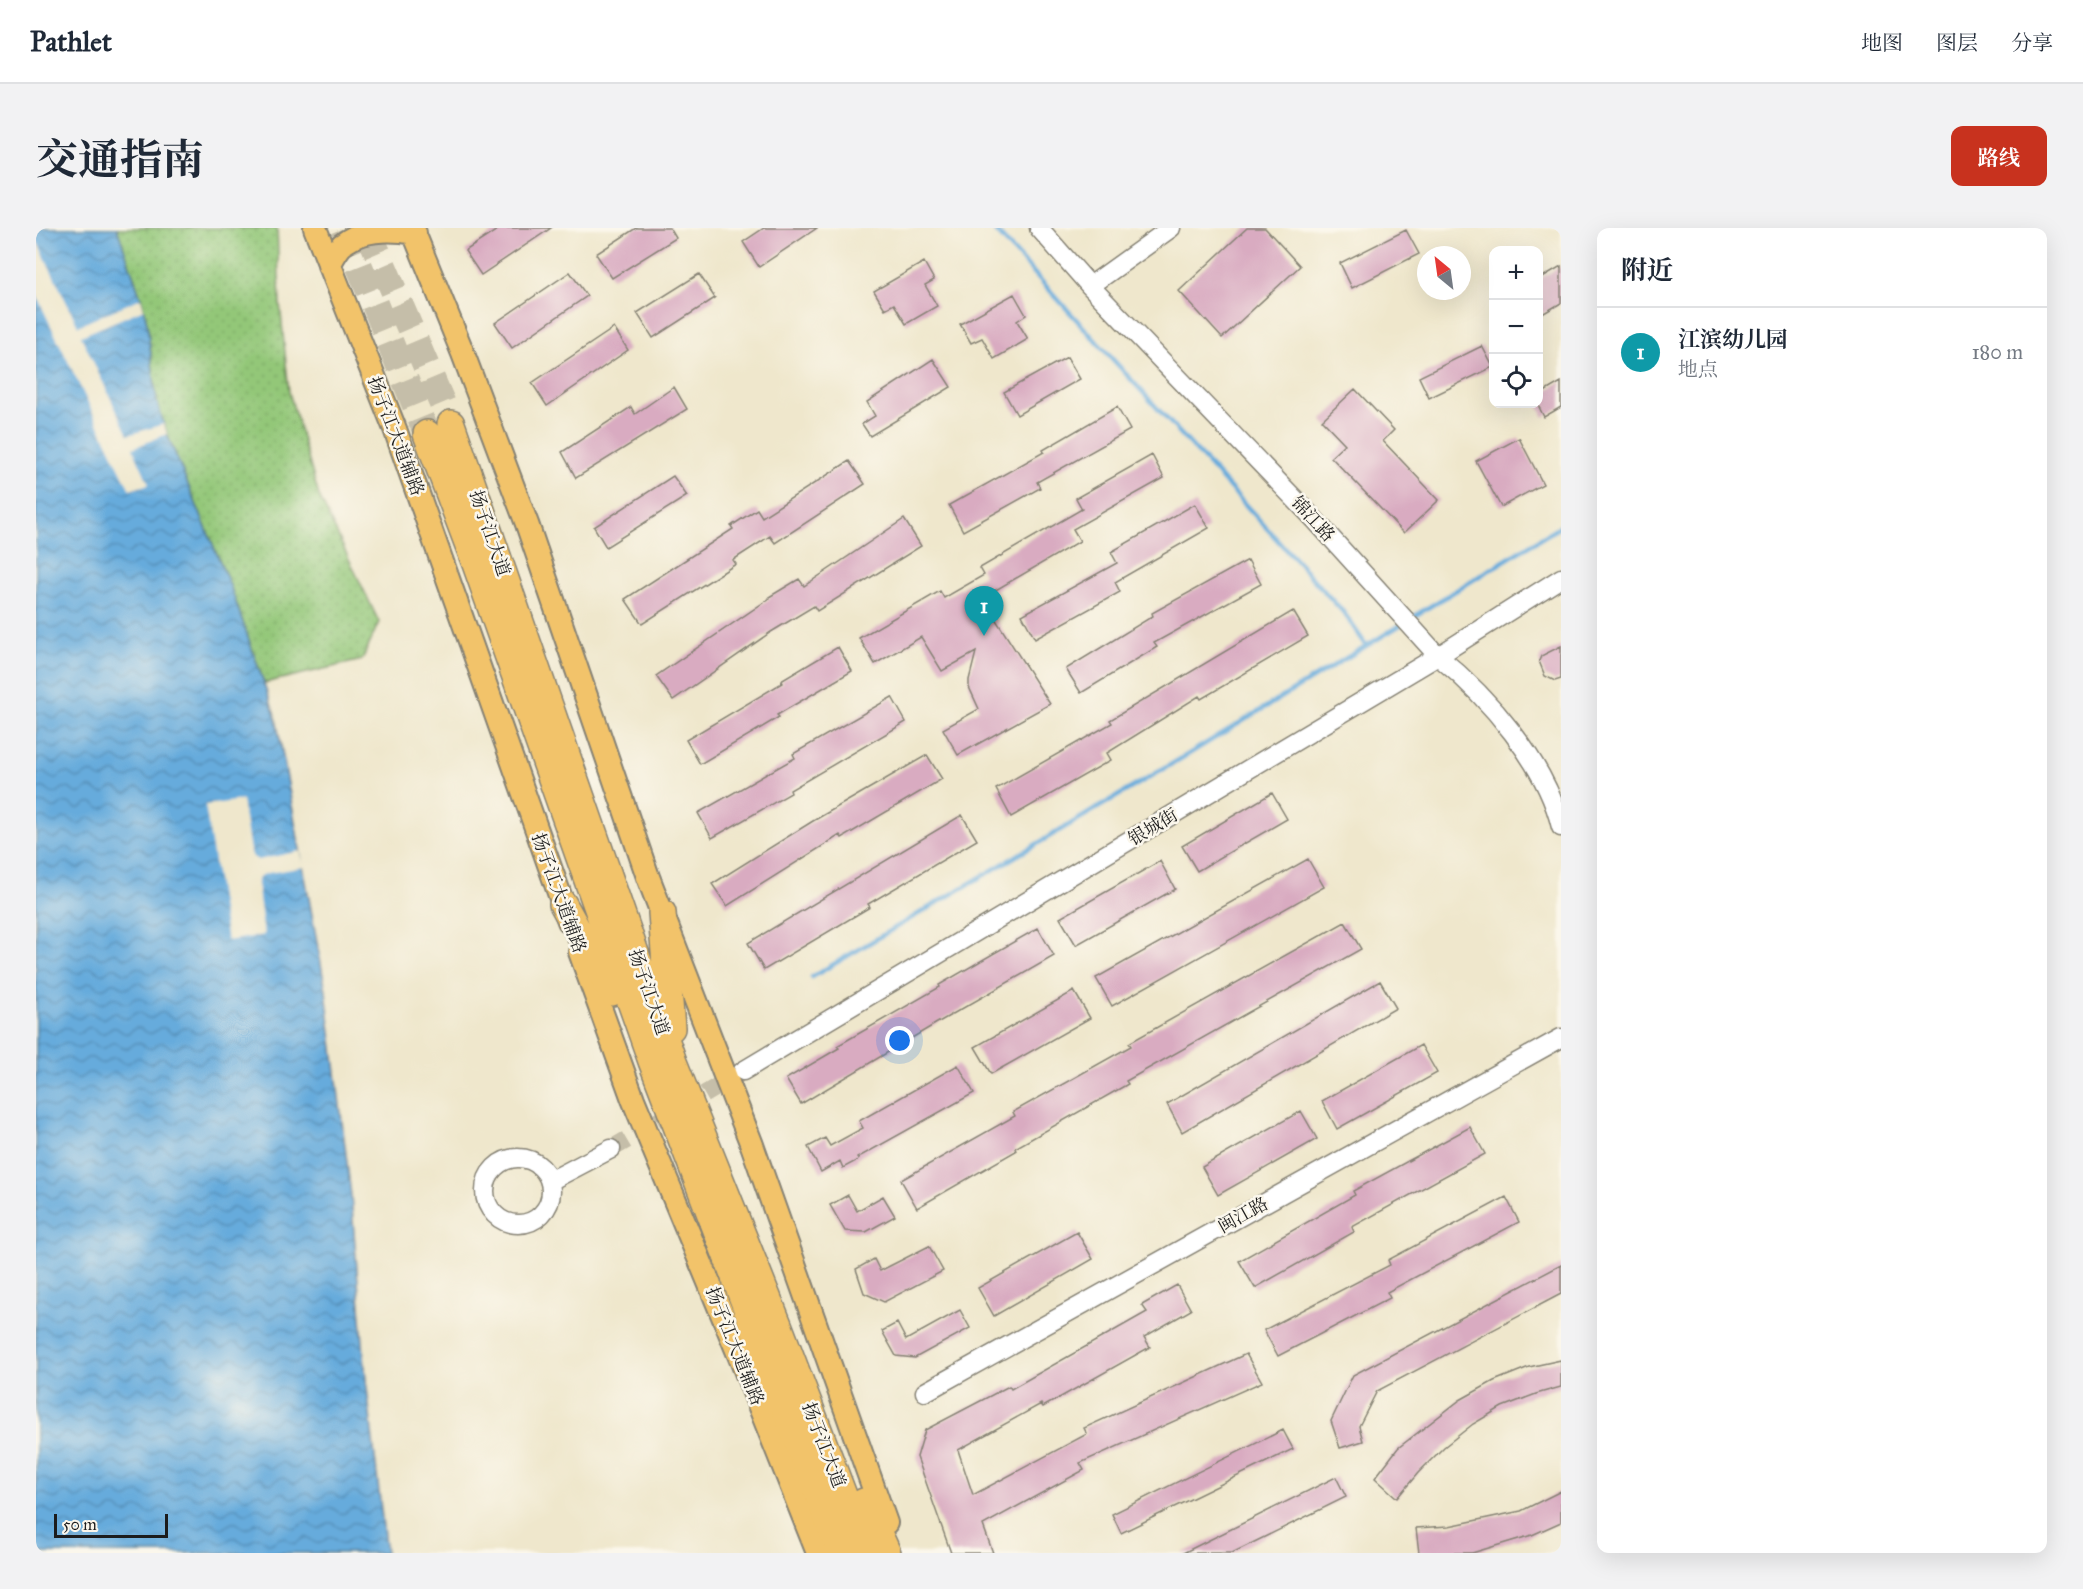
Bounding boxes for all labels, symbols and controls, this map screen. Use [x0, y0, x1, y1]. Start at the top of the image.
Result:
text: Pathlet [30, 24, 112, 59]
text: 地图 [1861, 30, 1903, 56]
text: 图层 [1936, 30, 1978, 56]
text: 分享 [2011, 30, 2053, 56]
button: 路线 [1951, 126, 2047, 186]
text: 交通指南 [36, 134, 204, 186]
north arrow [1417, 246, 1471, 300]
map controls [1489, 246, 1543, 408]
button: + [1489, 246, 1543, 300]
text: 附近 [1621, 254, 1673, 286]
button: − [1489, 300, 1543, 354]
text: 江滨幼儿园 [1678, 326, 1788, 353]
text: 1 [1637, 340, 1644, 364]
text: 180 m [1972, 340, 2023, 364]
button: locate [1489, 354, 1543, 408]
text: 地点 [1678, 357, 1718, 381]
street label: 扬子江大道辅路 [363, 373, 429, 499]
street label: 扬子江大道 [465, 487, 515, 579]
street label: 锦江路 [1287, 492, 1339, 546]
pin: 1 [964, 586, 1004, 636]
street label: 银城街 [1124, 804, 1182, 850]
street label: 扬子江大道辅路 [527, 830, 591, 956]
street label: 扬子江大道 [624, 946, 674, 1038]
your location [885, 1026, 914, 1055]
street label: 闽江路 [1214, 1192, 1272, 1238]
street label: 扬子江大道辅路 [701, 1283, 769, 1409]
street label: 扬子江大道 [798, 1399, 850, 1491]
scale bar [54, 1511, 168, 1538]
text: 50 m [63, 1515, 97, 1534]

